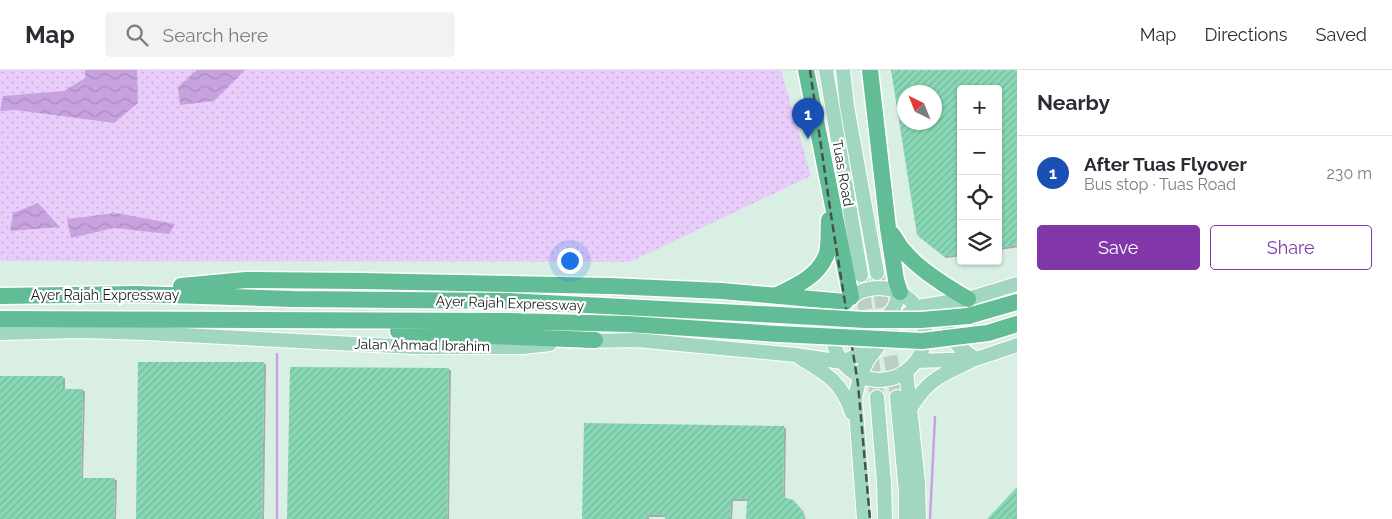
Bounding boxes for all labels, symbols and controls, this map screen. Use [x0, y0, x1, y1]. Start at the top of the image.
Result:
search box [105, 12, 455, 57]
text: Map [25, 20, 75, 49]
icon: search [123, 21, 151, 49]
text: Search here [163, 24, 268, 46]
text: Map [1140, 24, 1176, 45]
text: Directions [1204, 24, 1288, 45]
text: Saved [1316, 24, 1367, 45]
north arrow [897, 85, 942, 130]
map controls [957, 85, 1002, 265]
button: + [957, 85, 1002, 130]
text: Nearby [1037, 90, 1110, 115]
pin: 1 [792, 98, 824, 139]
button: − [957, 130, 1002, 175]
street label: Tuas Road [829, 139, 857, 207]
text: After Tuas Flyover [1084, 153, 1247, 175]
text: 1 [1049, 164, 1057, 183]
text: 230 m [1327, 164, 1372, 183]
button: locate [957, 175, 1002, 220]
text: Bus stop · Tuas Road [1084, 175, 1236, 194]
button: layers [957, 220, 1002, 265]
button: Save [1037, 225, 1200, 270]
button: Share [1210, 225, 1372, 270]
your location [557, 248, 583, 274]
street label: Ayer Rajah Expressway [31, 287, 180, 303]
street label: Ayer Rajah Expressway [435, 292, 585, 314]
street label: Jalan Ahmad Ibrahim [354, 336, 490, 354]

